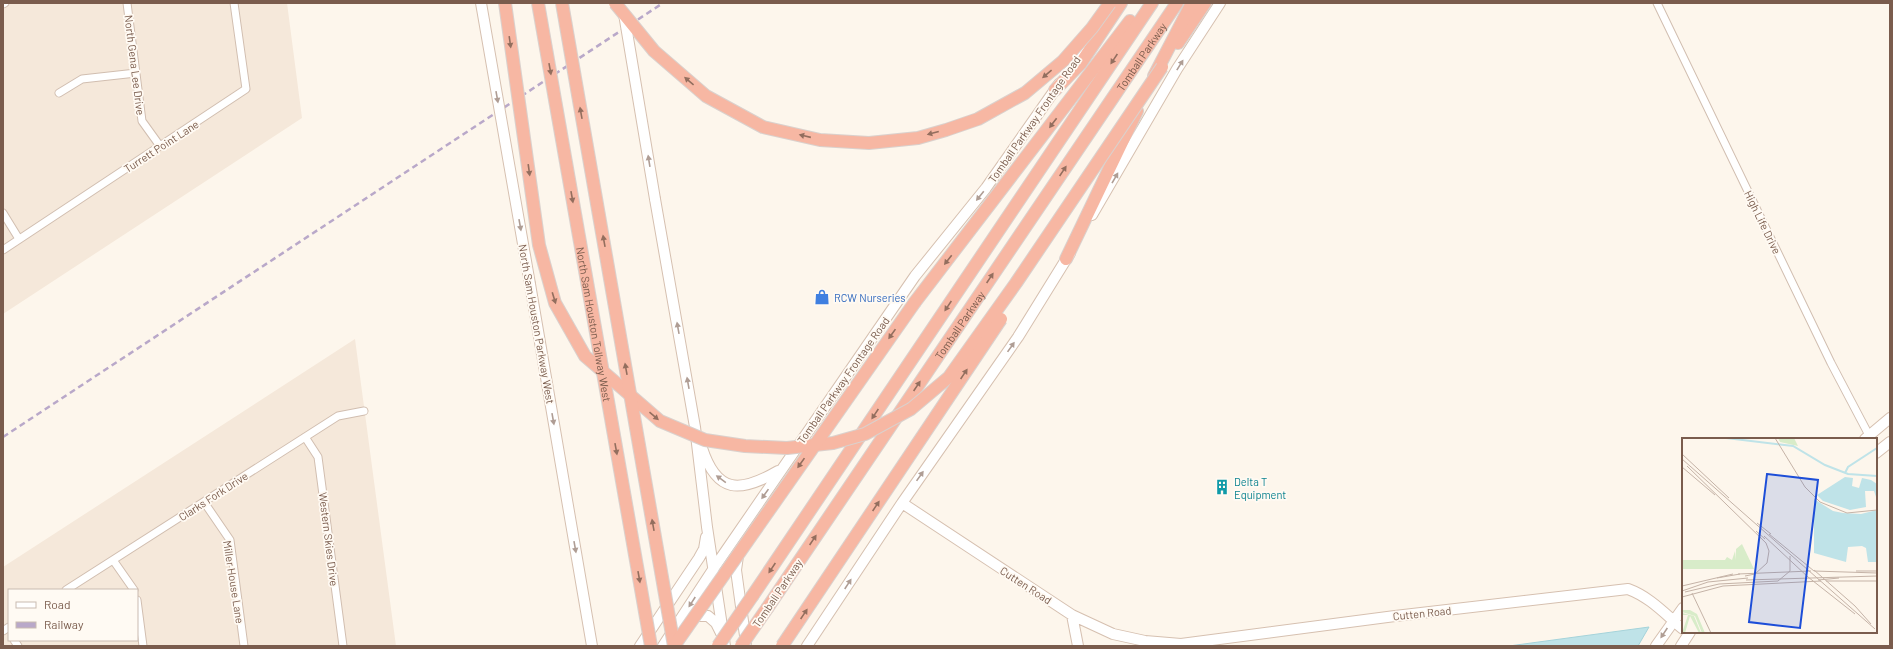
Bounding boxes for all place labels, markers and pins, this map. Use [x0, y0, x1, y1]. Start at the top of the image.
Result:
shop icon: RCW Nurseries [813, 288, 831, 306]
place label: RCW Nurseries [834, 291, 906, 304]
place label: Delta T Equipment [1234, 475, 1286, 501]
building icon: Delta T Equipment [1213, 478, 1231, 496]

